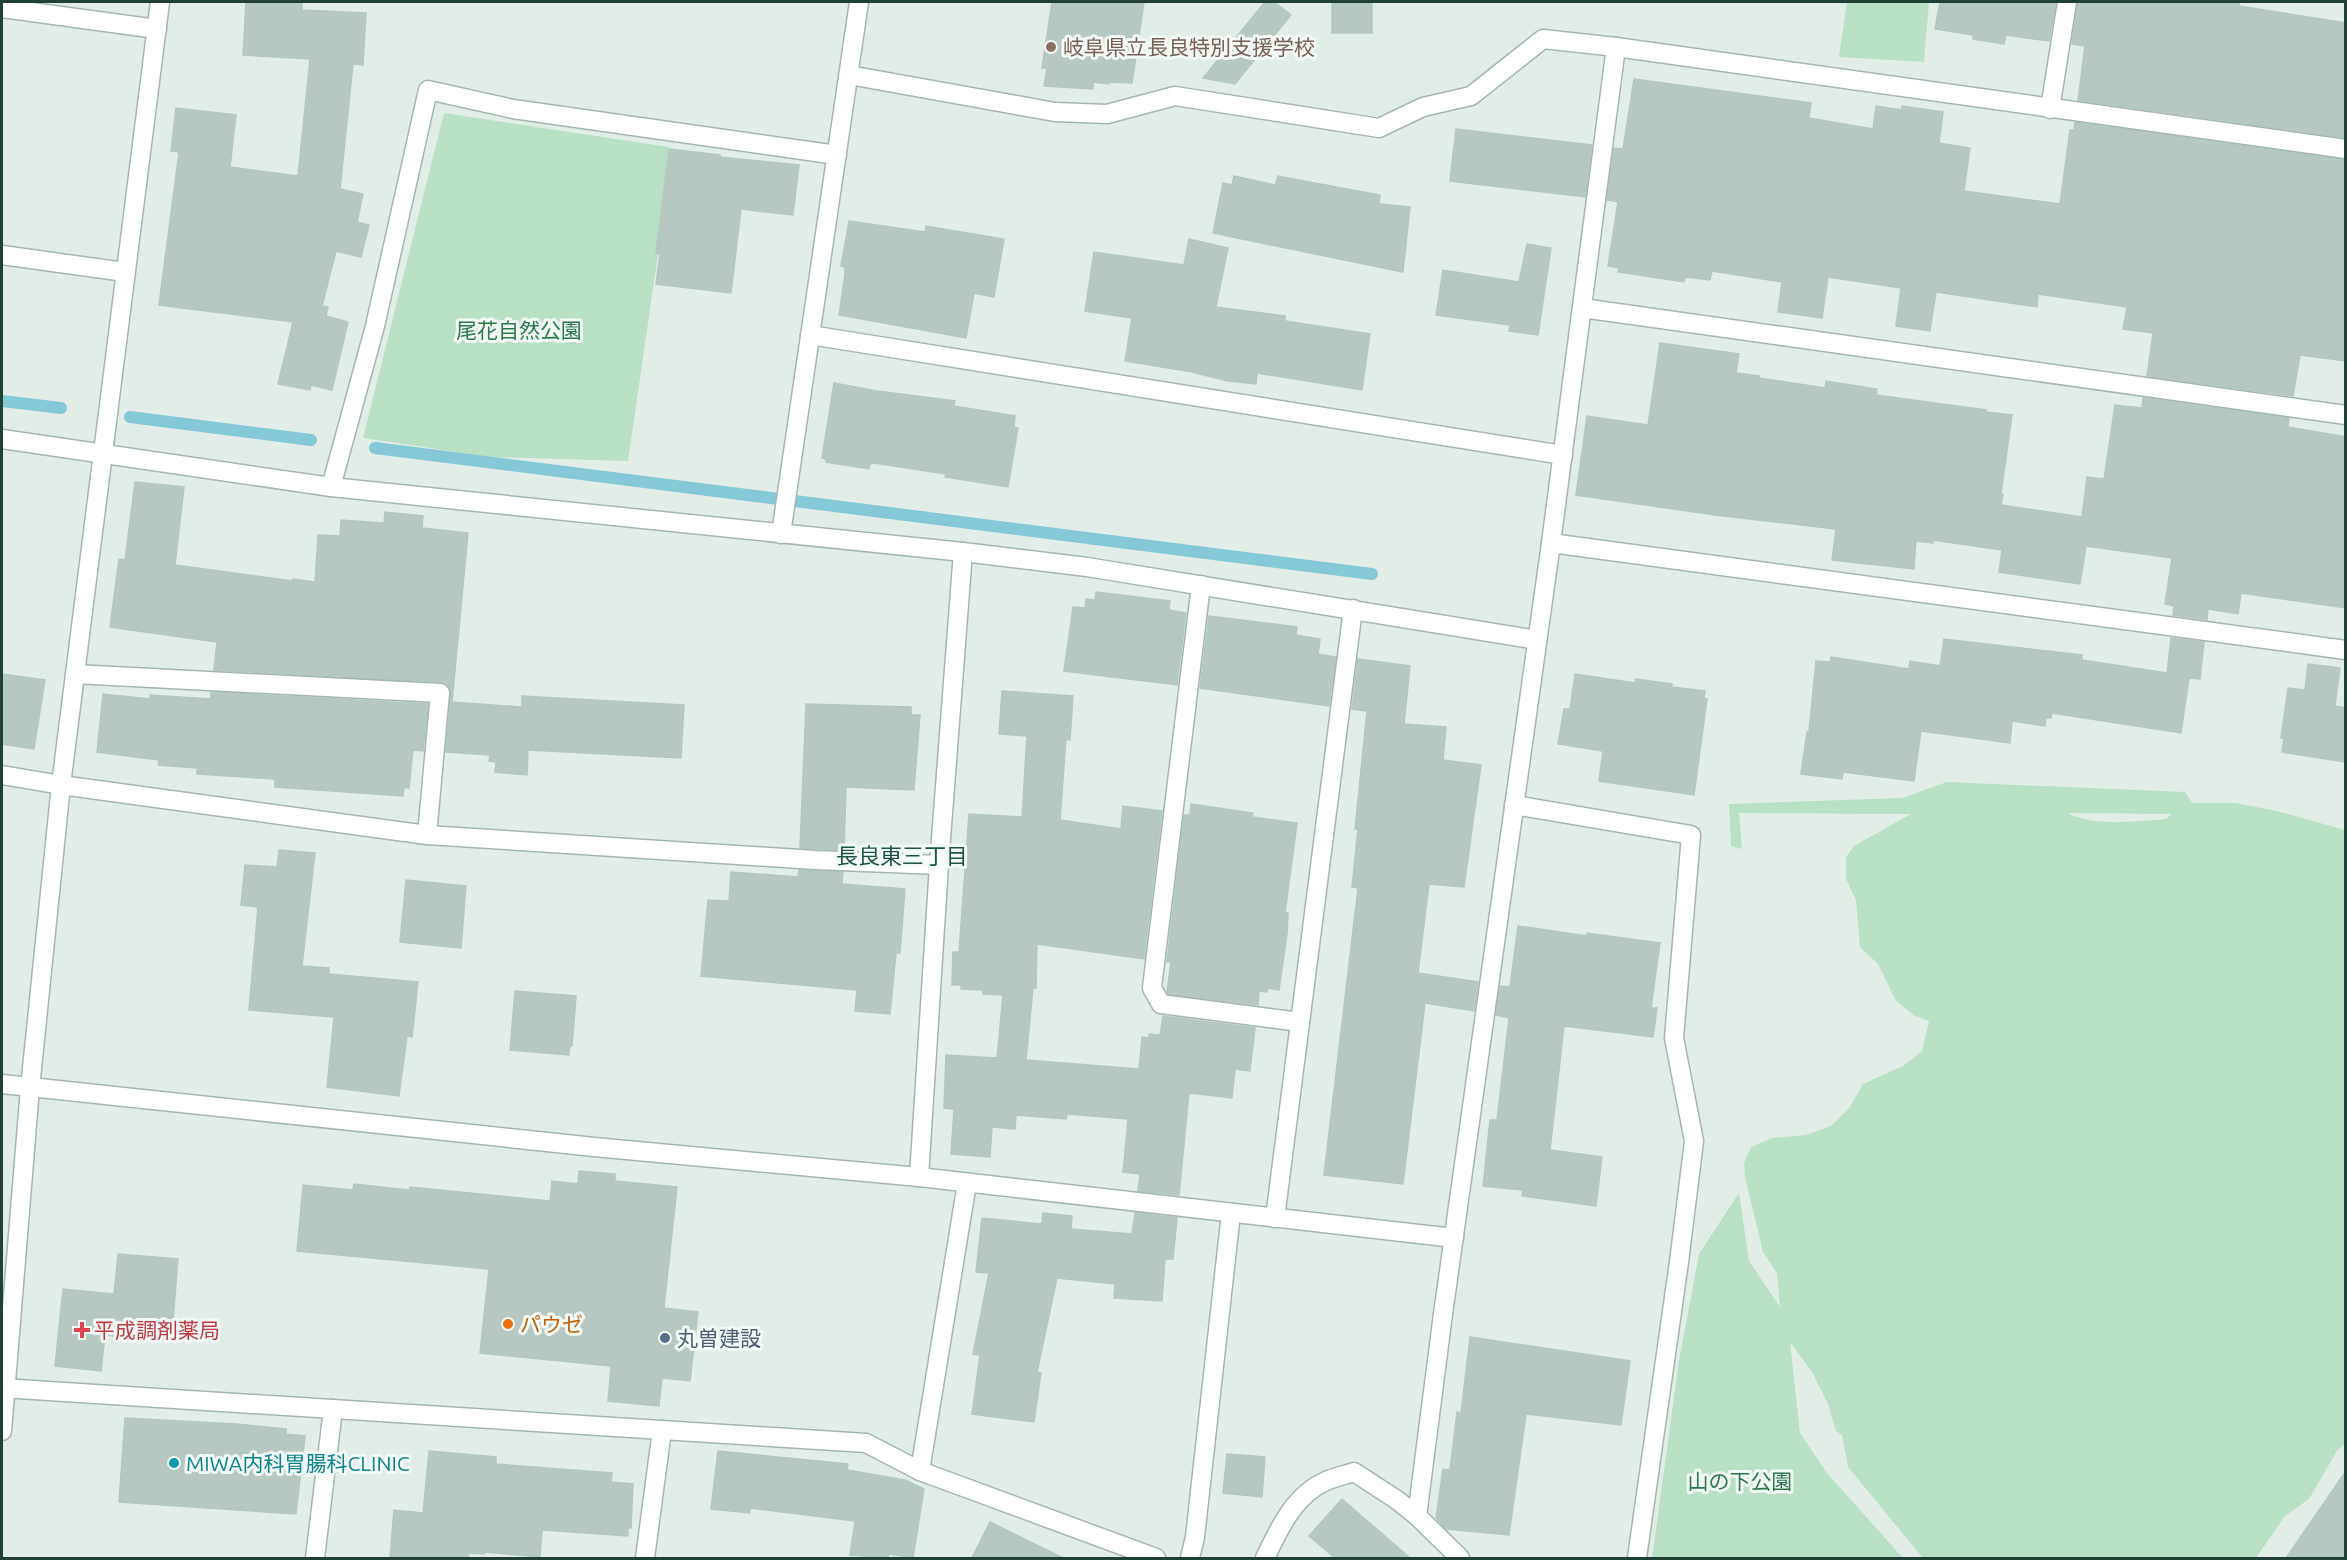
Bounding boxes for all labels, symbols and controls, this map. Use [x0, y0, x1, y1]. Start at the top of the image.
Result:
place label: 岐阜県立長良特別支援学校 [1063, 35, 1315, 59]
marker: 岐阜県立長良特別支援学校 [1044, 40, 1058, 54]
park label: 尾花自然公園 [456, 318, 582, 342]
district label: 長良東三丁目 [836, 843, 968, 868]
place label: パウゼ [520, 1312, 583, 1336]
marker: パウゼ [501, 1317, 515, 1331]
place label: 平成調剤薬局 [94, 1318, 220, 1342]
marker: 平成調剤薬局 [75, 1323, 89, 1337]
place label: 丸曽建設 [677, 1326, 761, 1350]
marker: 丸曽建設 [658, 1331, 672, 1345]
place label: MIWA内科胃腸科CLINIC [186, 1451, 410, 1475]
marker: MIWA内科胃腸科CLINIC [167, 1456, 181, 1470]
park label: 山の下公園 [1688, 1469, 1793, 1493]

